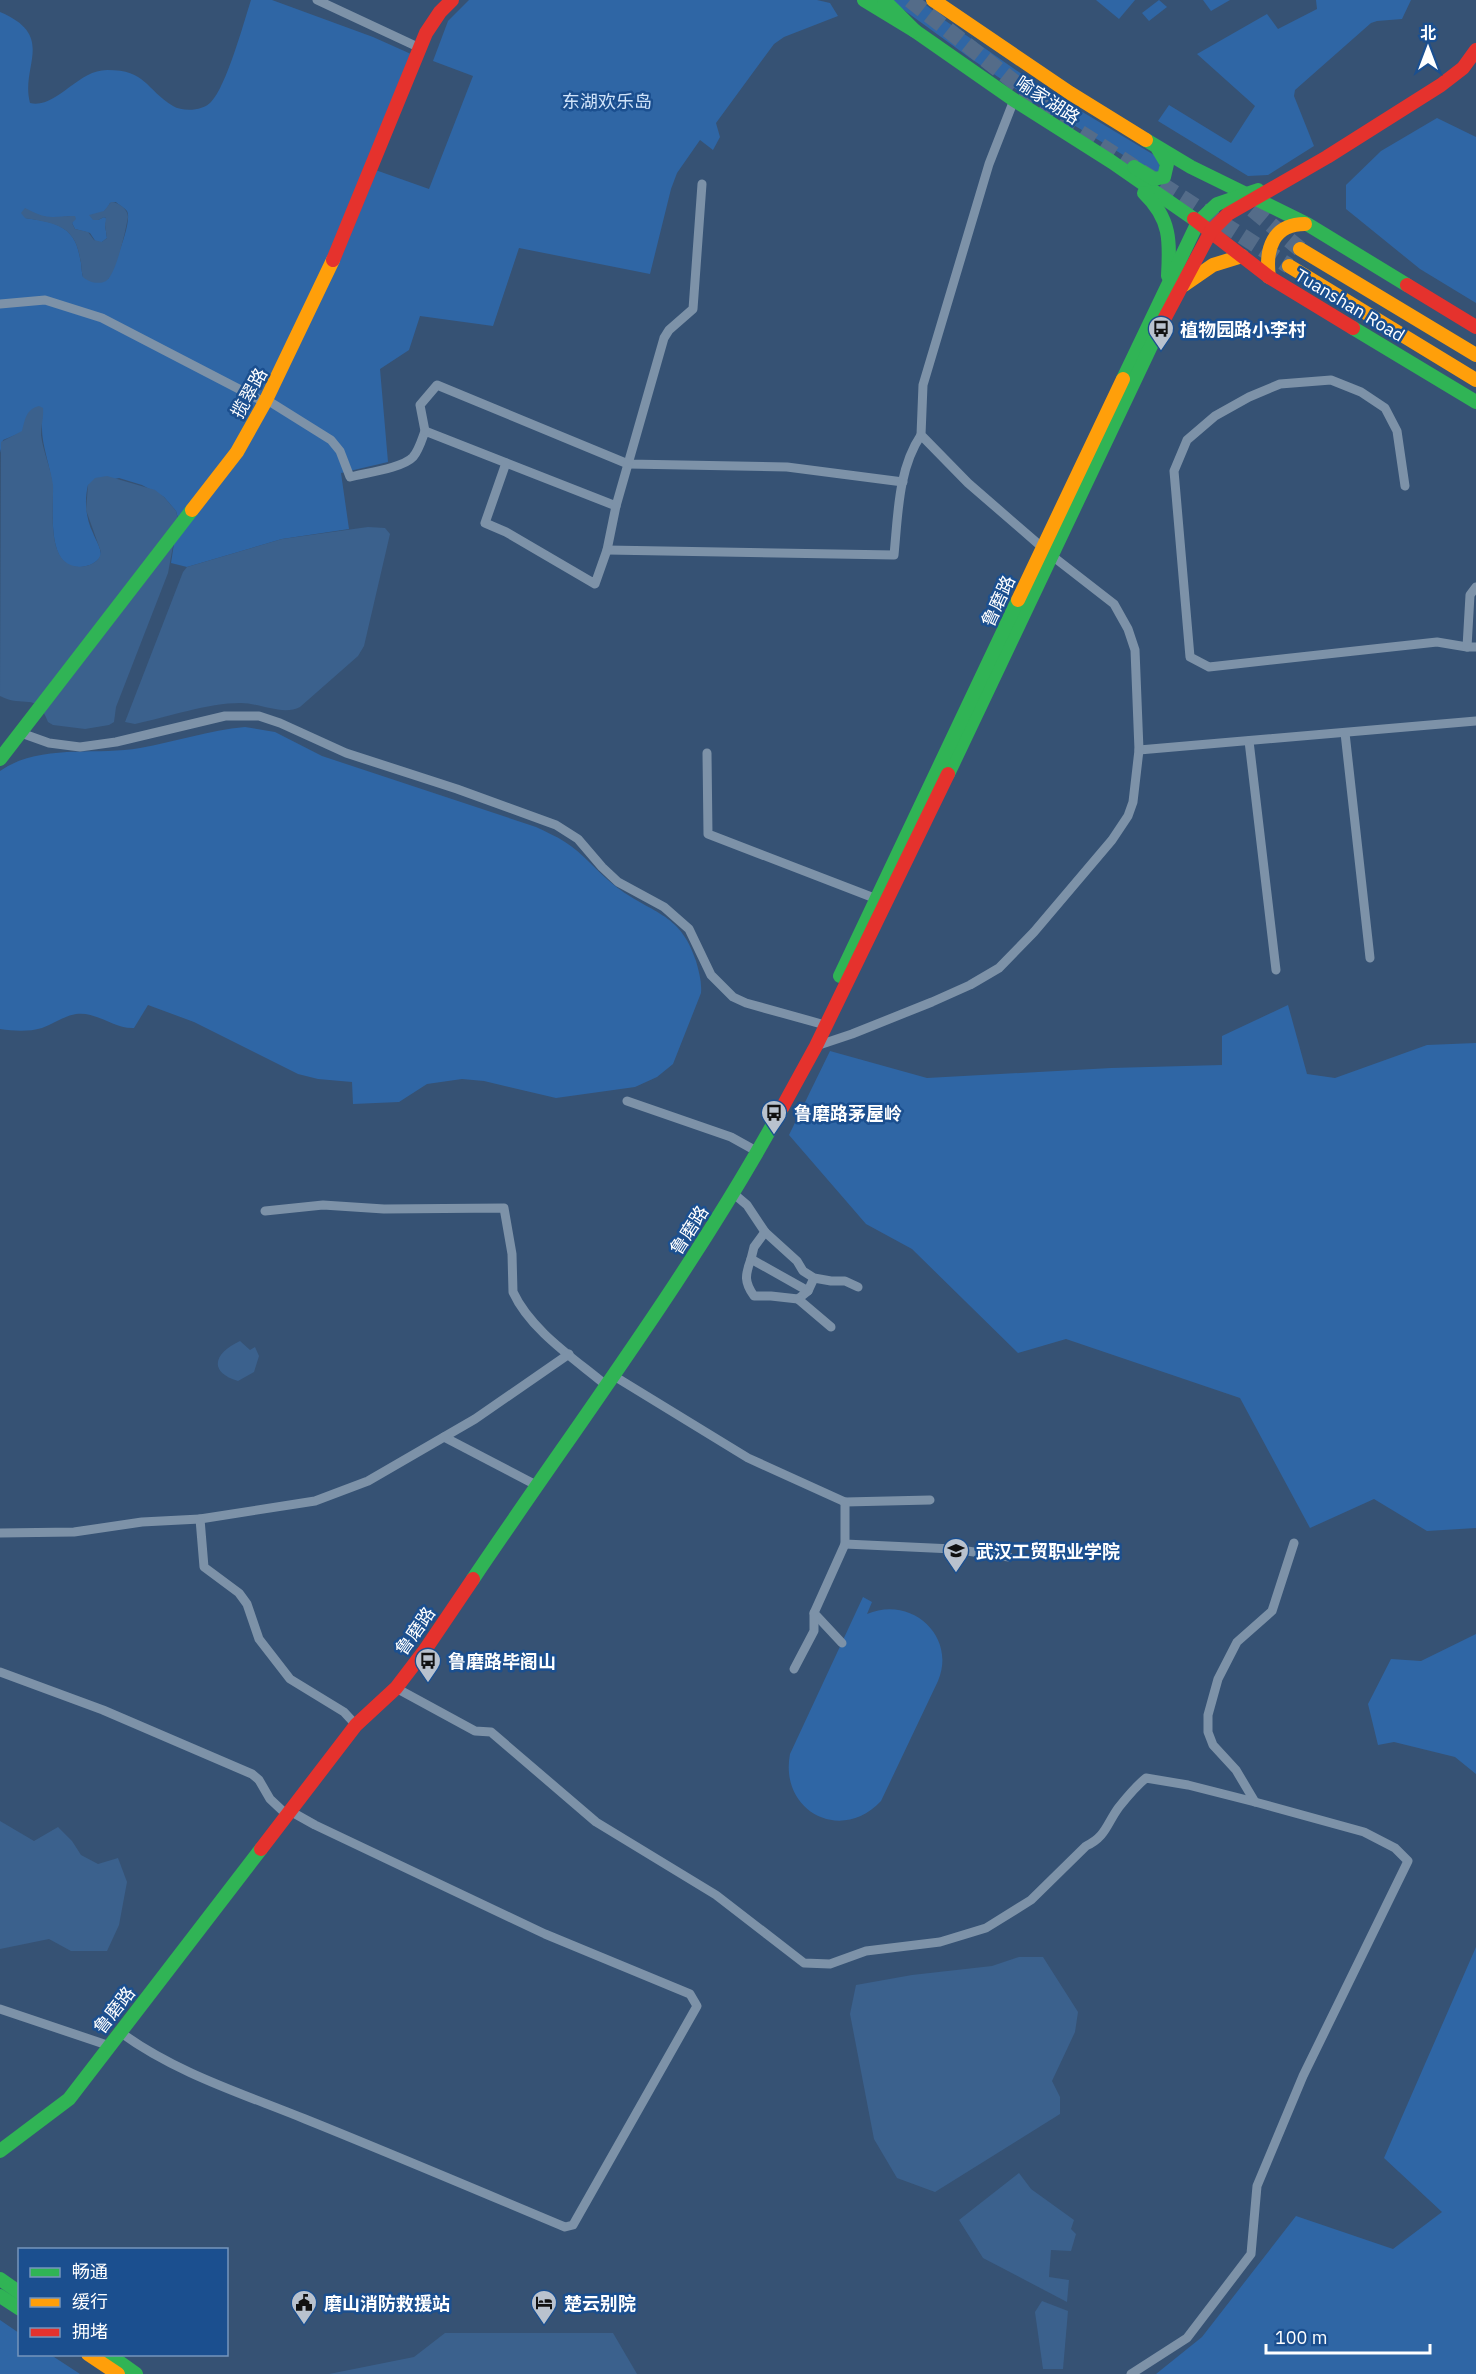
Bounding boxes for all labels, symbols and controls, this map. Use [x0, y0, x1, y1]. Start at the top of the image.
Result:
north arrow [1398, 18, 1458, 78]
text: 北 [1420, 23, 1436, 43]
street label: 喻家湖路 [1012, 71, 1084, 129]
park label: 东湖欢乐岛 [562, 90, 652, 113]
street label: Tuanshan Road [1291, 263, 1409, 347]
bus stop icon: 植物园路小李村 [1146, 314, 1176, 352]
place label: 植物园路小李村 [1180, 318, 1306, 341]
street label: 揽翠路 [226, 364, 272, 422]
street label: 鲁磨路 [976, 572, 1020, 630]
bus stop icon: 鲁磨路茅屋岭 [759, 1098, 789, 1136]
place label: 鲁磨路茅屋岭 [794, 1102, 902, 1125]
street label: 鲁磨路 [665, 1201, 713, 1259]
school or university icon: 武汉工贸职业学院 [941, 1536, 971, 1574]
place label: 武汉工贸职业学院 [976, 1540, 1120, 1563]
street label: 鲁磨路 [390, 1602, 440, 1660]
bus stop icon: 鲁磨路毕阁山 [413, 1646, 443, 1684]
place label: 鲁磨路毕阁山 [448, 1650, 556, 1673]
street label: 鲁磨路 [88, 1982, 140, 2038]
legend [18, 2248, 228, 2356]
text: 畅通 [72, 2260, 108, 2283]
public building icon: 磨山消防救援站 [289, 2288, 319, 2326]
hotel icon: 楚云别院 [529, 2288, 559, 2326]
text: 缓行 [72, 2290, 108, 2313]
place label: 磨山消防救援站 [324, 2292, 450, 2315]
place label: 楚云别院 [564, 2292, 636, 2315]
scale bar [1266, 2317, 1430, 2355]
text: 拥堵 [72, 2320, 108, 2343]
text: 100 m [1275, 2326, 1327, 2349]

